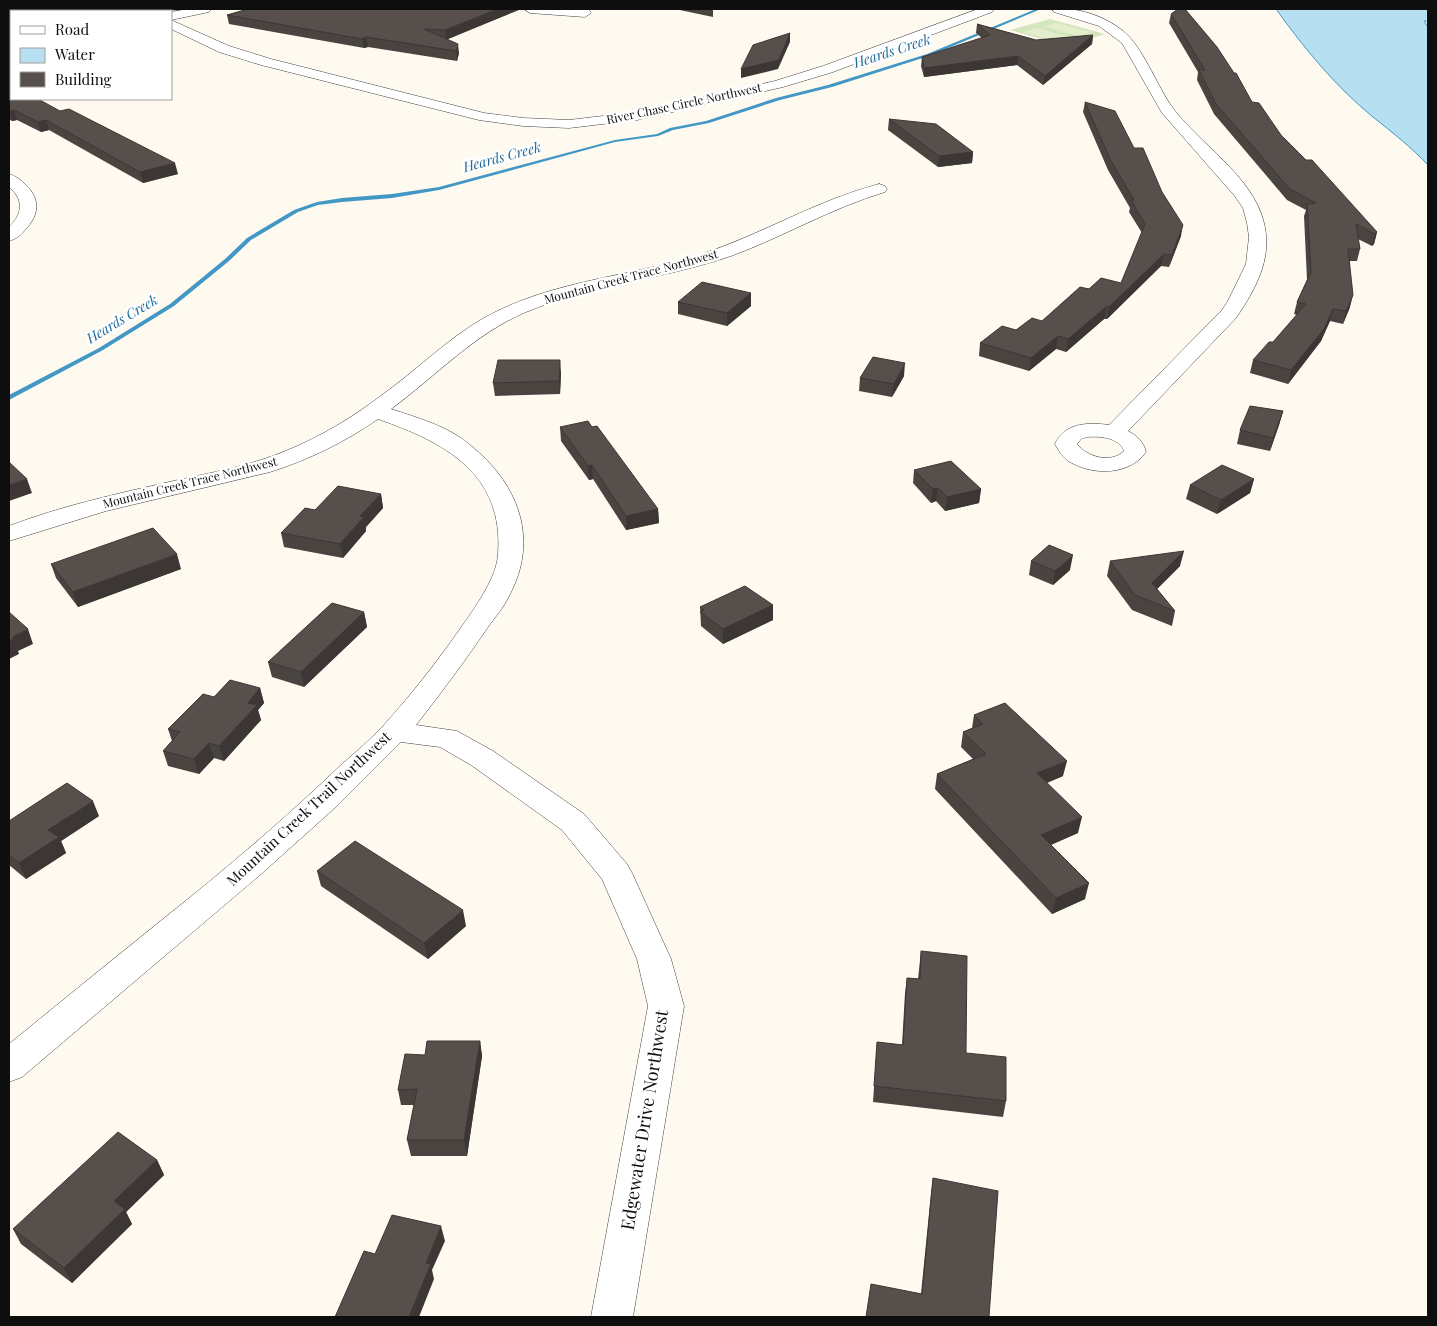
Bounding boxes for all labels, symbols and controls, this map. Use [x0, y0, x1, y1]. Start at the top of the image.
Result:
legend [10, 10, 172, 100]
text: Road [55, 19, 89, 39]
water label: Heards Creek [850, 29, 933, 72]
text: Water [54, 44, 95, 64]
text: Building [55, 69, 112, 89]
street label: River Chase Circle Northwest [605, 79, 764, 127]
water label: Heards Creek [460, 137, 543, 176]
street label: Mountain Creek Trace Northwest [542, 245, 720, 307]
water label: Heards Creek [82, 290, 161, 348]
street label: Mountain Creek Trace Northwest [101, 452, 279, 511]
street label: Mountain Creek Trail Northwest [222, 726, 395, 890]
street label: Edgewater Drive Northwest [615, 1007, 673, 1232]

